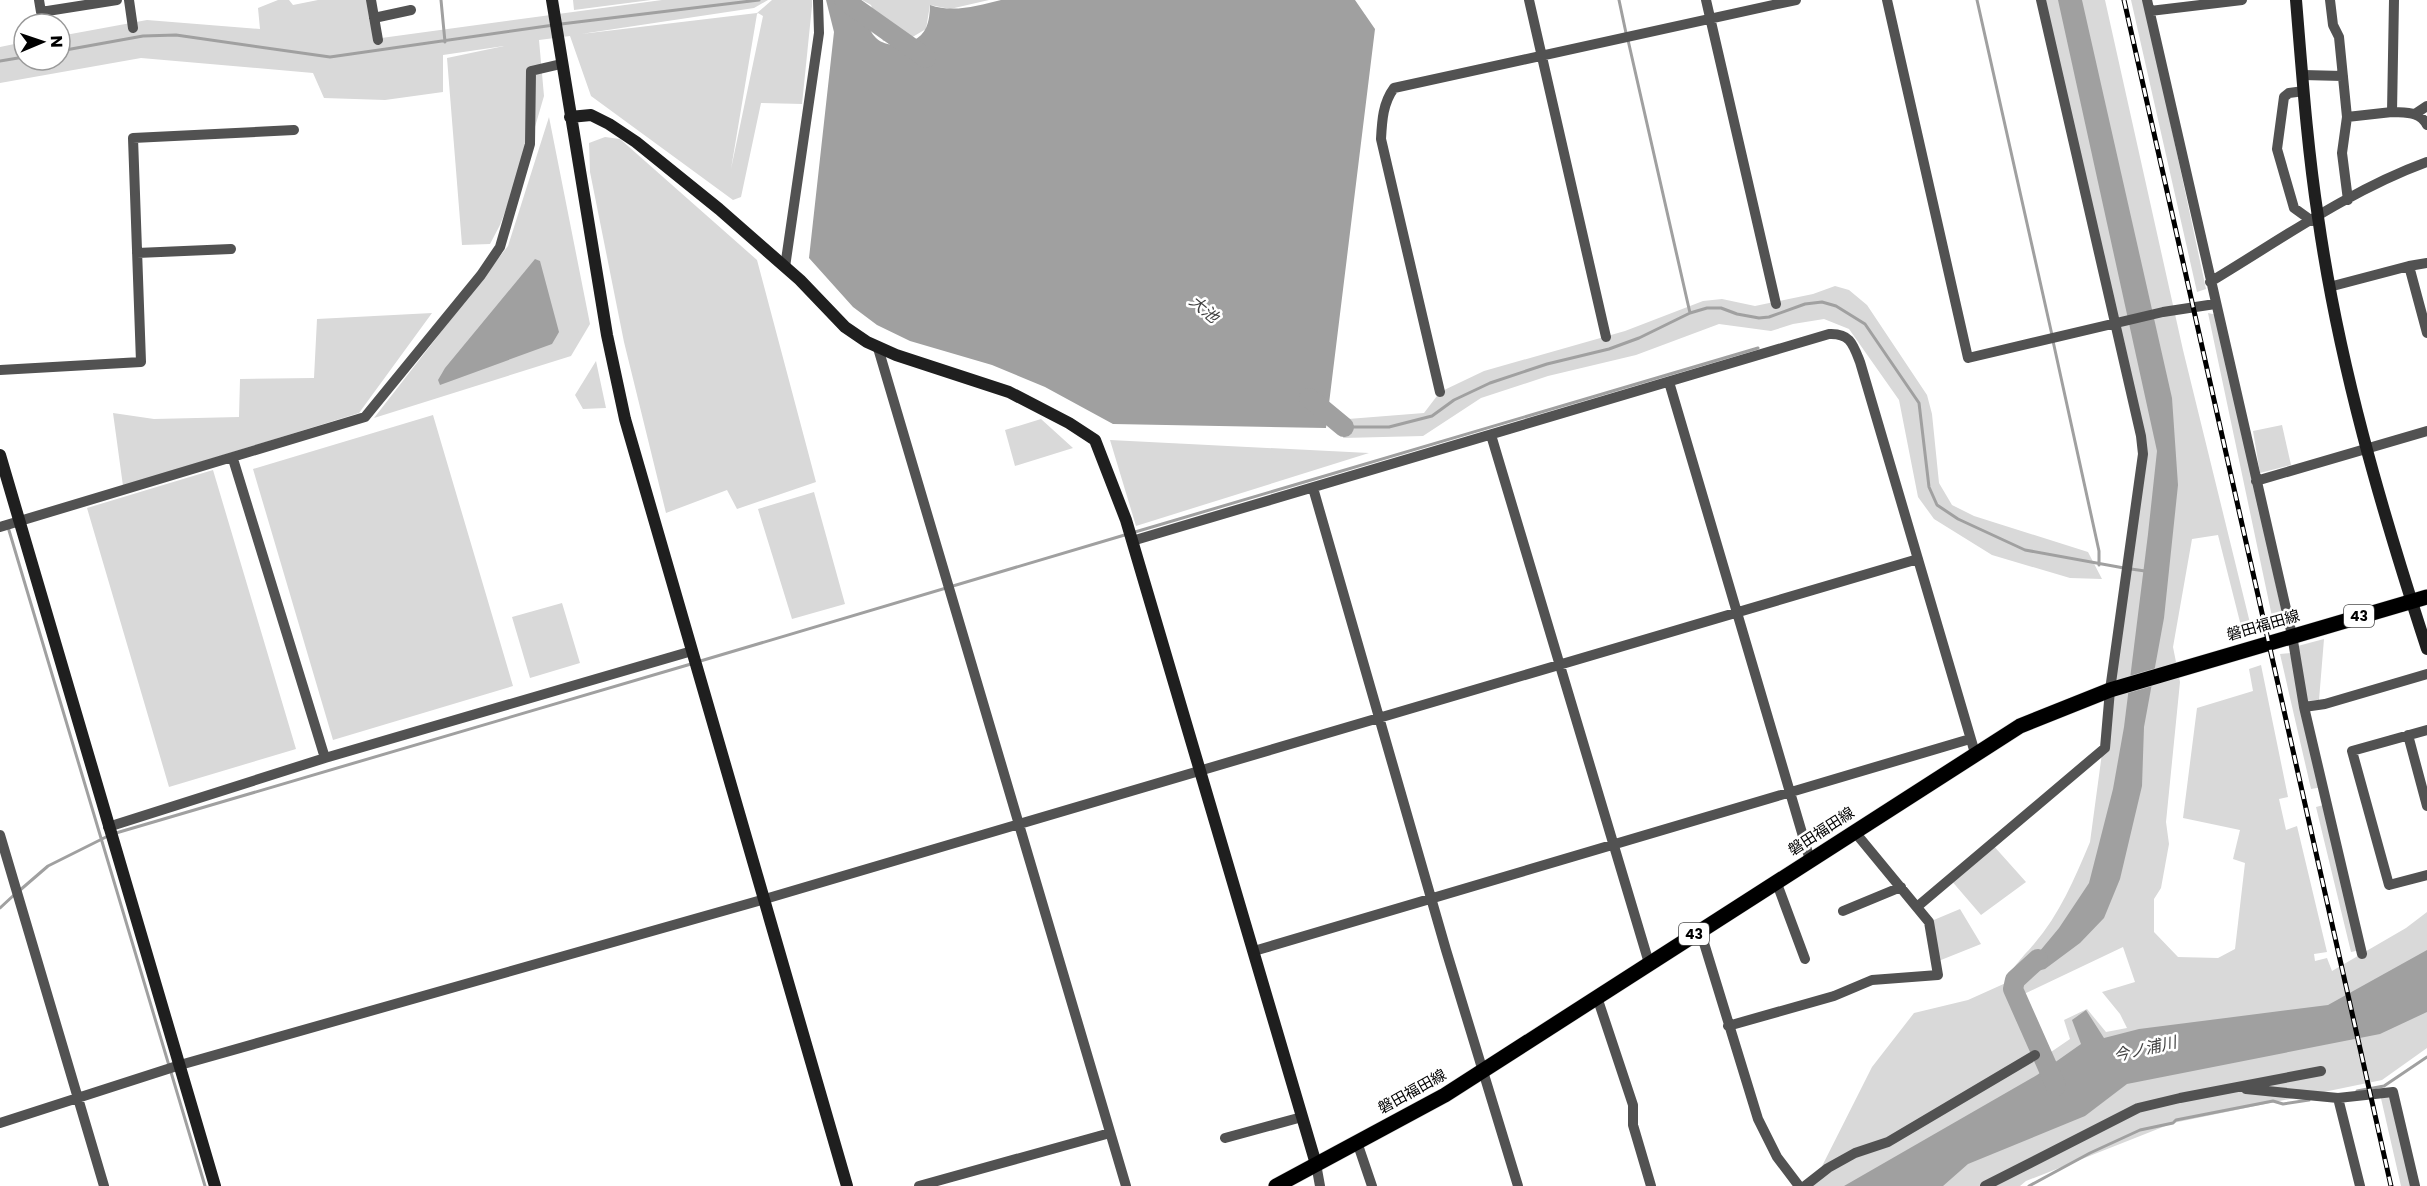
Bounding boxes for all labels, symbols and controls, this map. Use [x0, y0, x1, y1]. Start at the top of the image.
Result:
north arrow [12, 12, 72, 72]
text: N [45, 35, 68, 48]
water label: 大池 [1184, 290, 1225, 329]
street label: 磐田福田線 [2224, 605, 2302, 645]
road number: 43 [2344, 605, 2374, 627]
street label: 磐田福田線 [1784, 802, 1858, 860]
road number: 43 [1679, 923, 1709, 945]
water label: 今ノ浦川 [2111, 1030, 2181, 1067]
street label: 磐田福田線 [1374, 1064, 1450, 1118]

